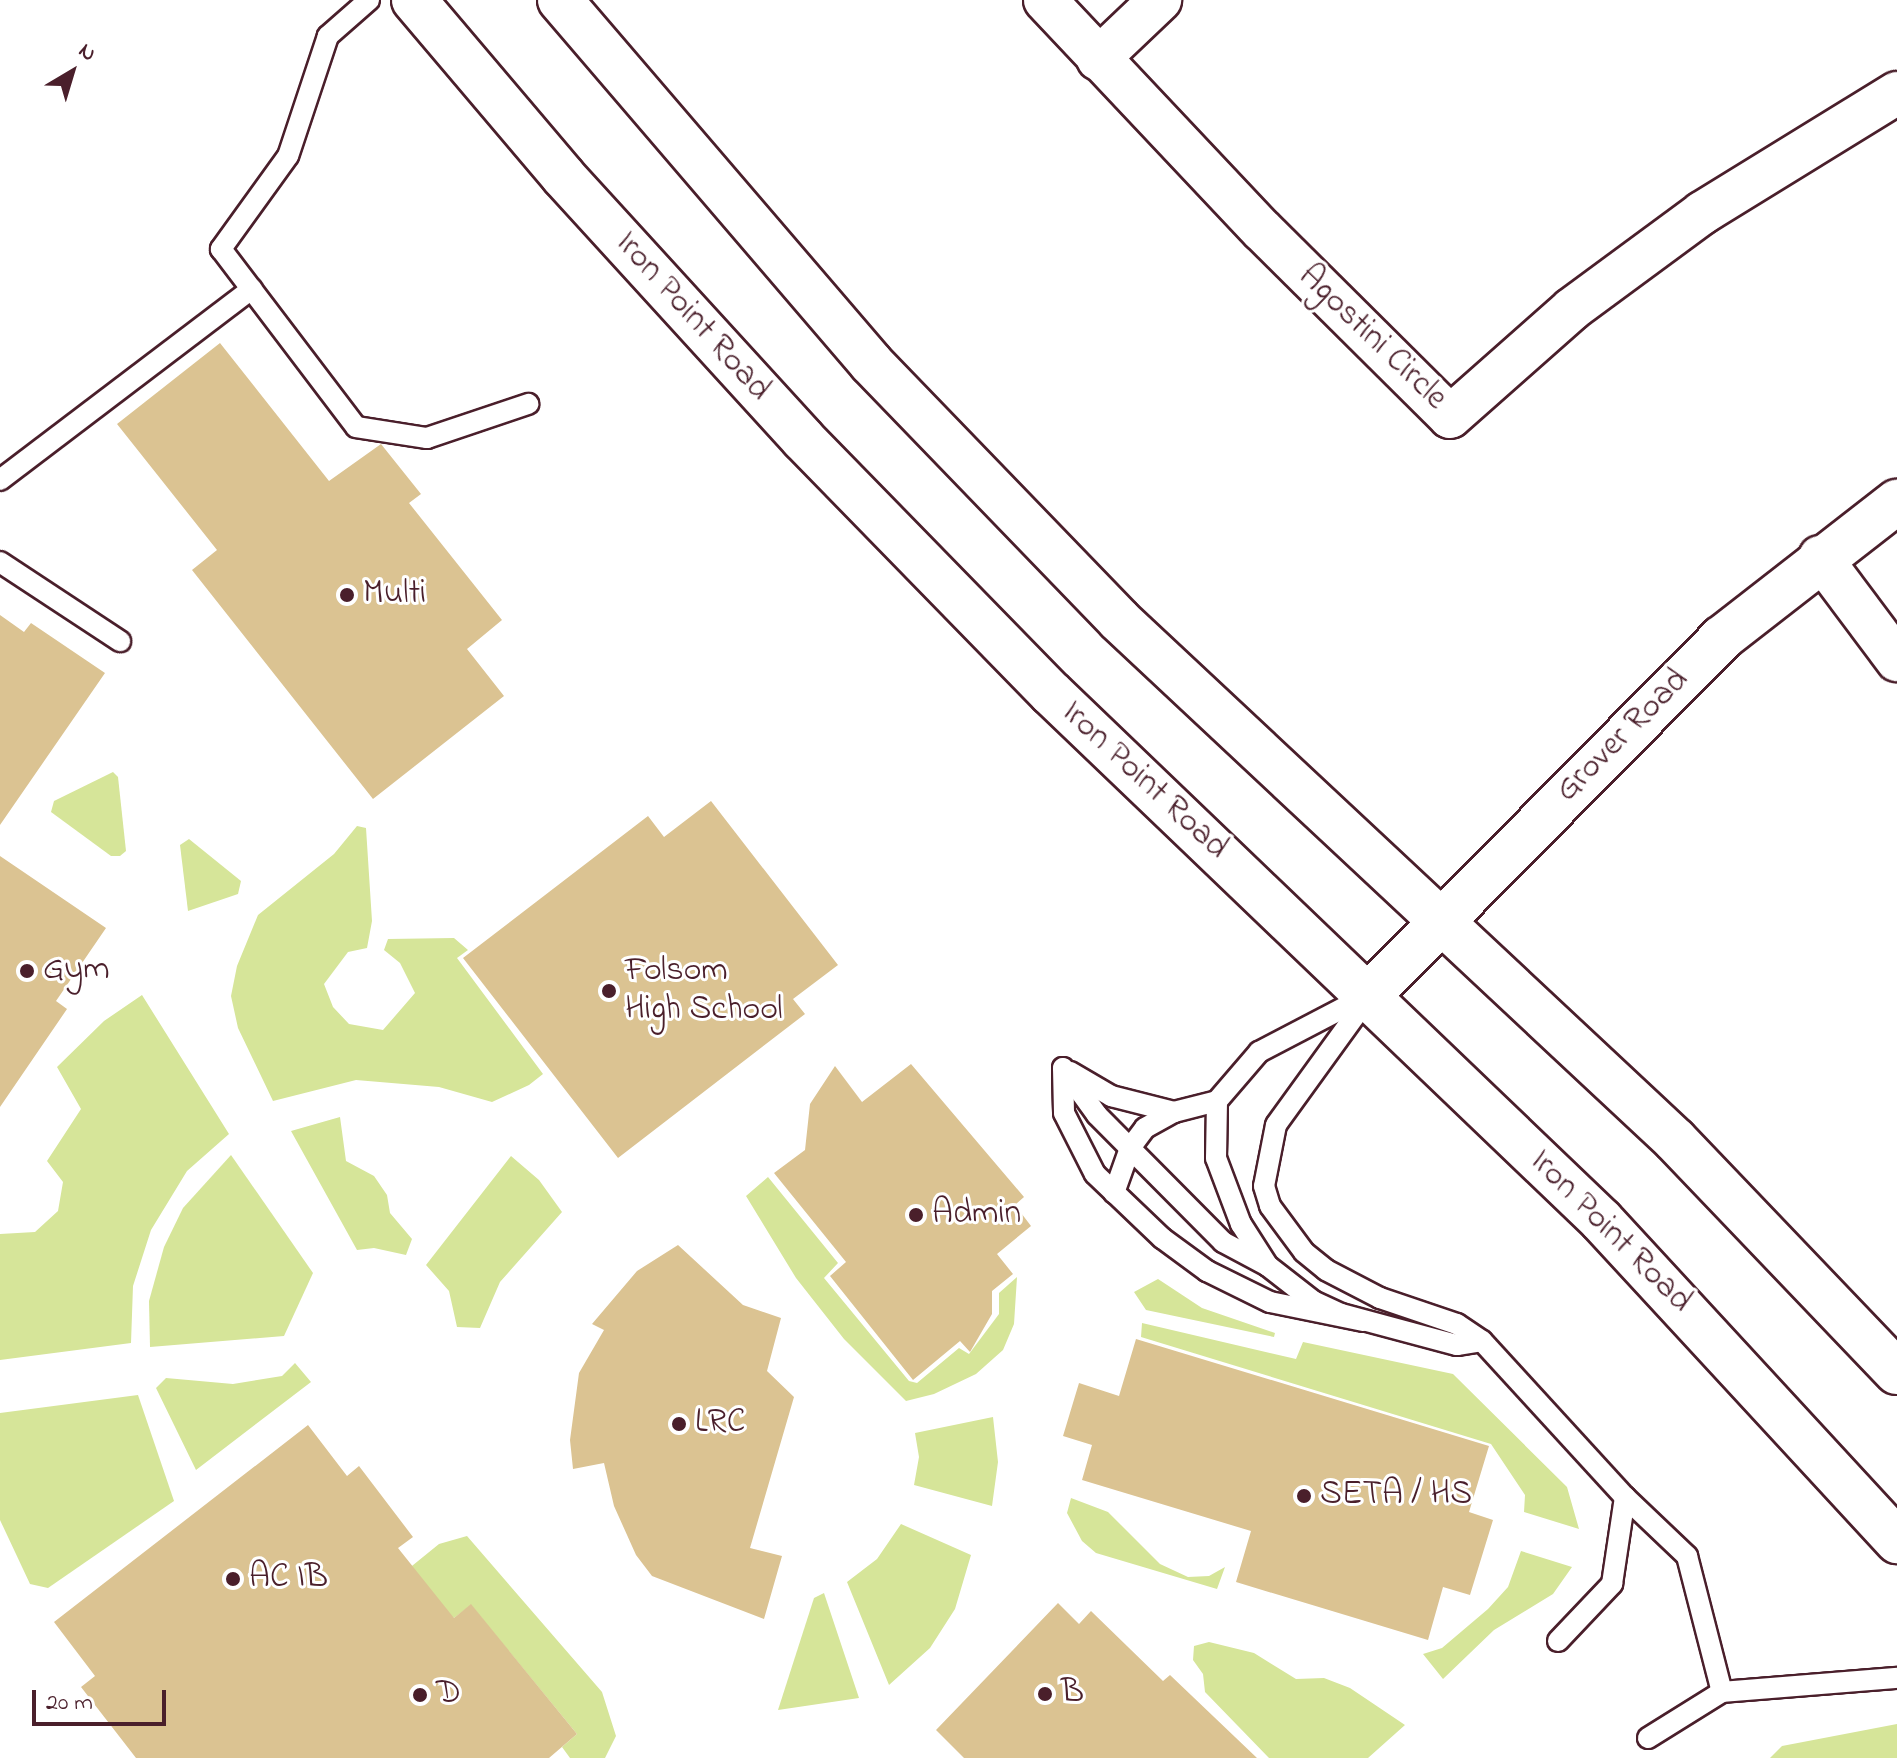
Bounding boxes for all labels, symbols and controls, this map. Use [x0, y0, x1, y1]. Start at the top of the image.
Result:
north arrow [32, 32, 112, 112]
text: N [71, 36, 102, 70]
street label: Iron Point Road [605, 224, 779, 410]
street label: Agostini Circle [1289, 257, 1455, 419]
place label: Multi [363, 575, 426, 615]
marker: Multi [338, 586, 356, 604]
street label: Grover Road [1548, 661, 1698, 811]
street label: Iron Point Road [1052, 693, 1236, 869]
place label: Gym [43, 951, 110, 991]
place label: Folsom High School [625, 951, 783, 1030]
marker: Gym [18, 962, 36, 980]
marker: Folsom High School [600, 982, 618, 1000]
street label: Iron Point Road [1520, 1142, 1700, 1322]
place label: Admin [932, 1195, 1021, 1235]
marker: Admin [907, 1206, 925, 1224]
place label: LRC [695, 1404, 745, 1444]
marker: LRC [670, 1415, 688, 1433]
place label: SETA / HS [1320, 1476, 1472, 1516]
marker: SETA / HS [1295, 1487, 1313, 1505]
place label: AC IB [249, 1559, 328, 1599]
marker: AC IB [224, 1570, 242, 1588]
scale bar [36, 1674, 170, 1724]
place label: B [1061, 1674, 1084, 1714]
place label: D [436, 1675, 461, 1715]
marker: B [1036, 1685, 1054, 1703]
text: 20 m [46, 1686, 93, 1721]
marker: D [411, 1686, 429, 1704]

